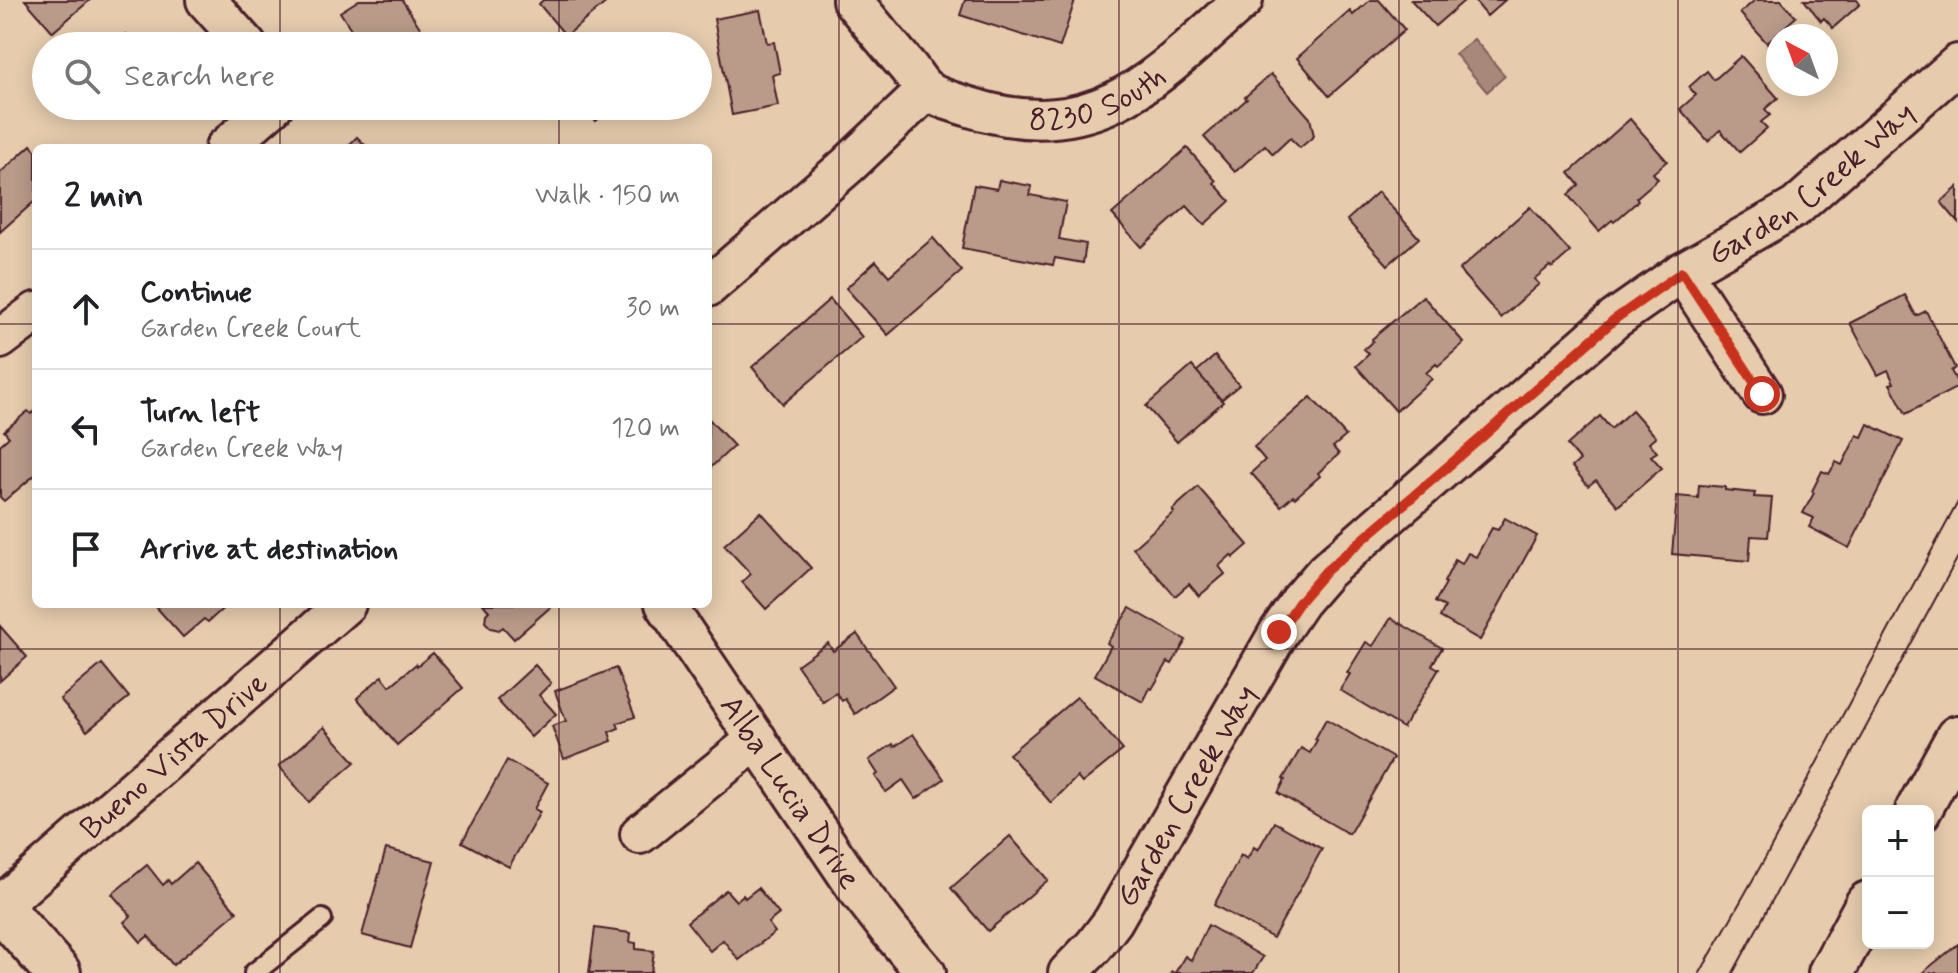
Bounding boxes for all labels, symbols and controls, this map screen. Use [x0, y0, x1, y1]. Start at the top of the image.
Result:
north arrow [1766, 24, 1838, 96]
search box [32, 32, 712, 120]
icon: search [60, 54, 104, 98]
street label: 8230 South [1029, 56, 1175, 142]
text: Search here [124, 57, 275, 96]
street label: Garden Creek Way [1701, 93, 1925, 276]
text: 2 min [64, 174, 144, 219]
text: Walk · 150 m [535, 179, 680, 213]
text: Continue [140, 273, 252, 312]
icon: ahead [64, 287, 108, 331]
text: 30 m [626, 292, 680, 326]
text: Garden Creek Court [140, 312, 361, 346]
route start [1744, 376, 1780, 412]
text: Turn left [140, 393, 260, 432]
icon: left [64, 407, 108, 451]
text: 120 m [611, 412, 680, 446]
text: Garden Creek Way [140, 432, 343, 466]
icon: arrive [64, 527, 108, 571]
text: Arrive at destination [140, 530, 398, 569]
route end [1261, 614, 1297, 650]
street label: Bueno Vista Drive [72, 663, 278, 850]
street label: Garden Creek Way [1107, 677, 1268, 915]
street label: Alba Lucia Drive [709, 687, 870, 898]
map controls [1862, 805, 1934, 949]
button: + [1862, 805, 1934, 877]
button: − [1862, 877, 1934, 949]

